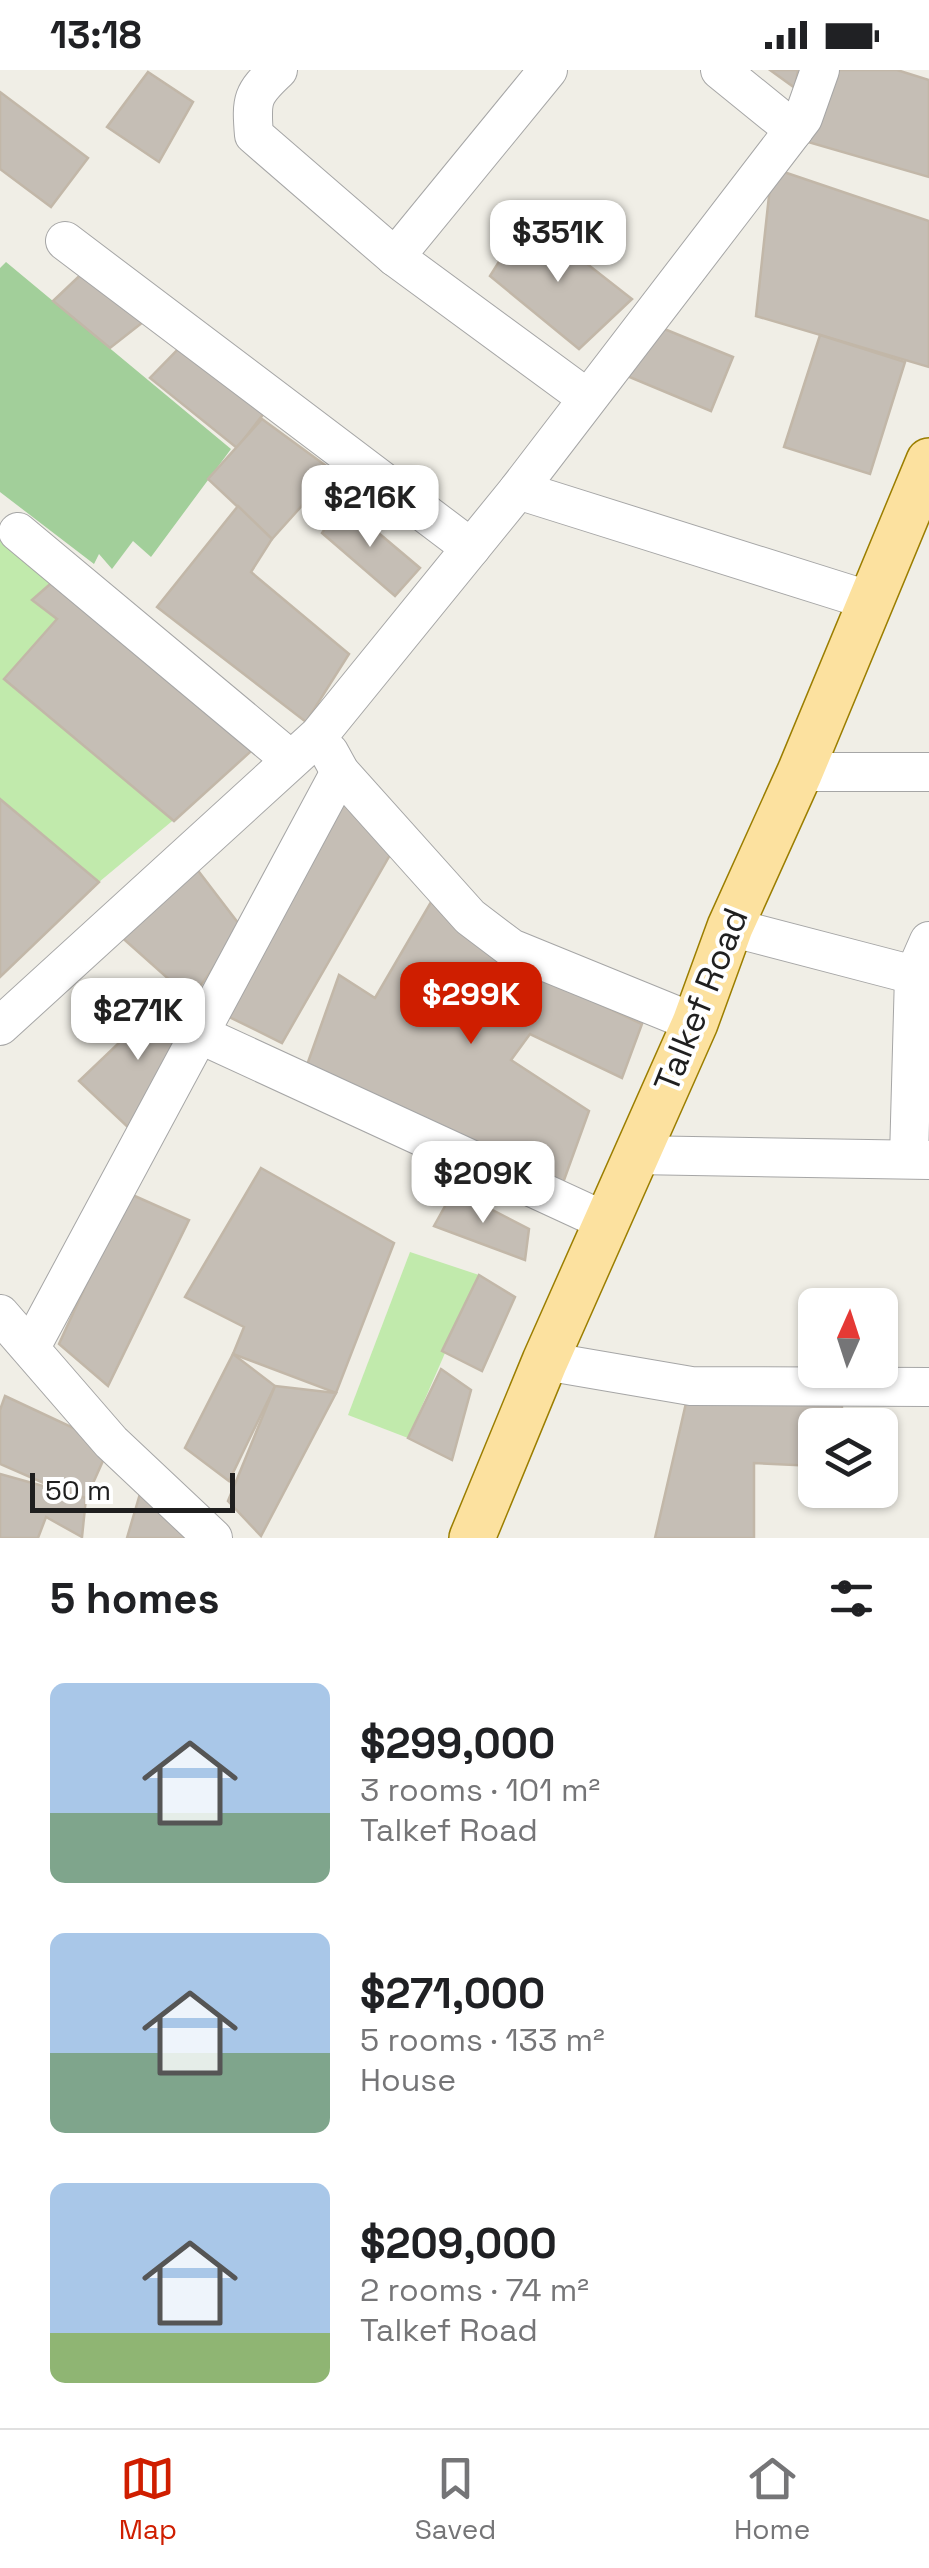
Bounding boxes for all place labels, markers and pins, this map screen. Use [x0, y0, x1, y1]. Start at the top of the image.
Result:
pin: $351K [488, 200, 628, 285]
pin: $216K [300, 465, 440, 550]
pin: $299K [401, 962, 541, 1047]
pin: $271K [68, 978, 208, 1063]
pin: $209K [413, 1141, 553, 1226]

